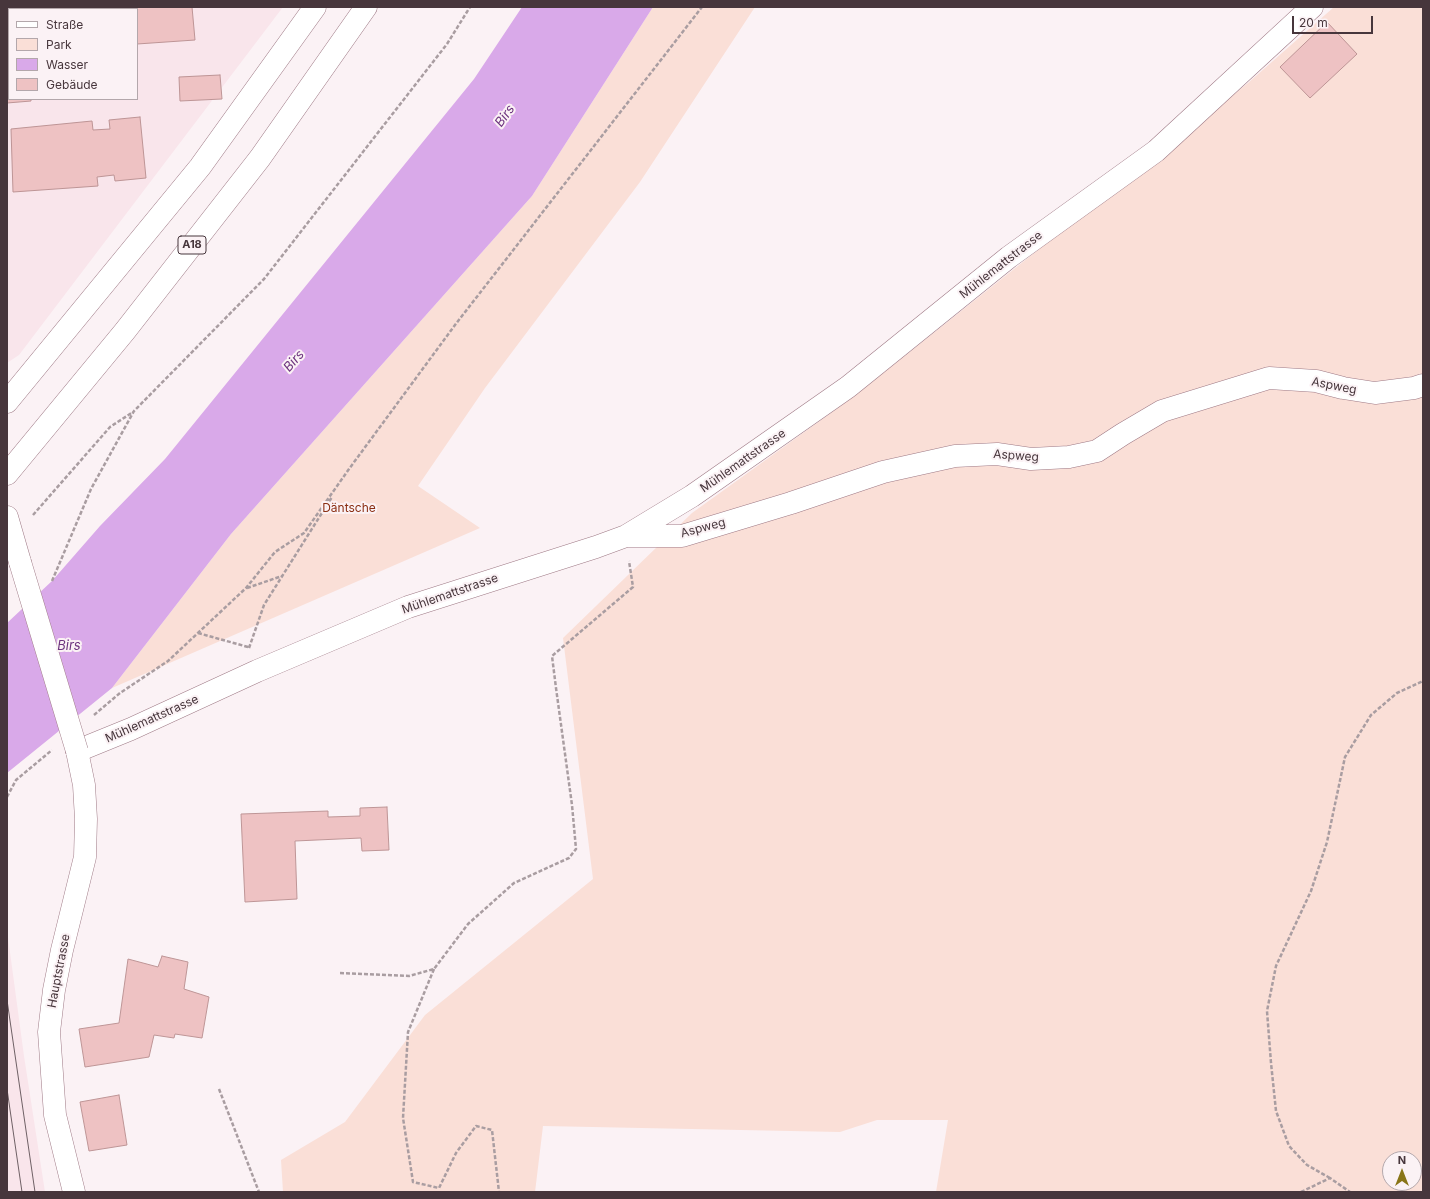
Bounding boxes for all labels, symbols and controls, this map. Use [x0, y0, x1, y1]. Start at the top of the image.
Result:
legend [8, 8, 138, 100]
scale bar [1294, 8, 1375, 34]
text: 20 m [1299, 15, 1328, 30]
text: Straße [46, 17, 83, 32]
text: Park [46, 37, 72, 52]
text: Wasser [46, 57, 88, 72]
text: Gebäude [46, 77, 98, 92]
water label: Birs [492, 102, 518, 130]
street label: Mühlemattstrasse [957, 228, 1045, 302]
road number: A18 [178, 236, 206, 254]
water label: Birs [280, 347, 308, 375]
street label: Aspweg [1310, 375, 1358, 397]
street label: Mühlemattstrasse [698, 426, 788, 496]
street label: Aspweg [993, 447, 1039, 465]
park label: Däntsche [322, 501, 376, 515]
street label: Aspweg [679, 515, 727, 541]
street label: Mühlemattstrasse [400, 571, 500, 617]
water label: Birs [57, 638, 81, 654]
street label: Mühlemattstrasse [103, 692, 201, 746]
street label: Hauptstrasse [45, 933, 73, 1009]
north arrow [1382, 1151, 1422, 1191]
text: N [1398, 1153, 1406, 1167]

